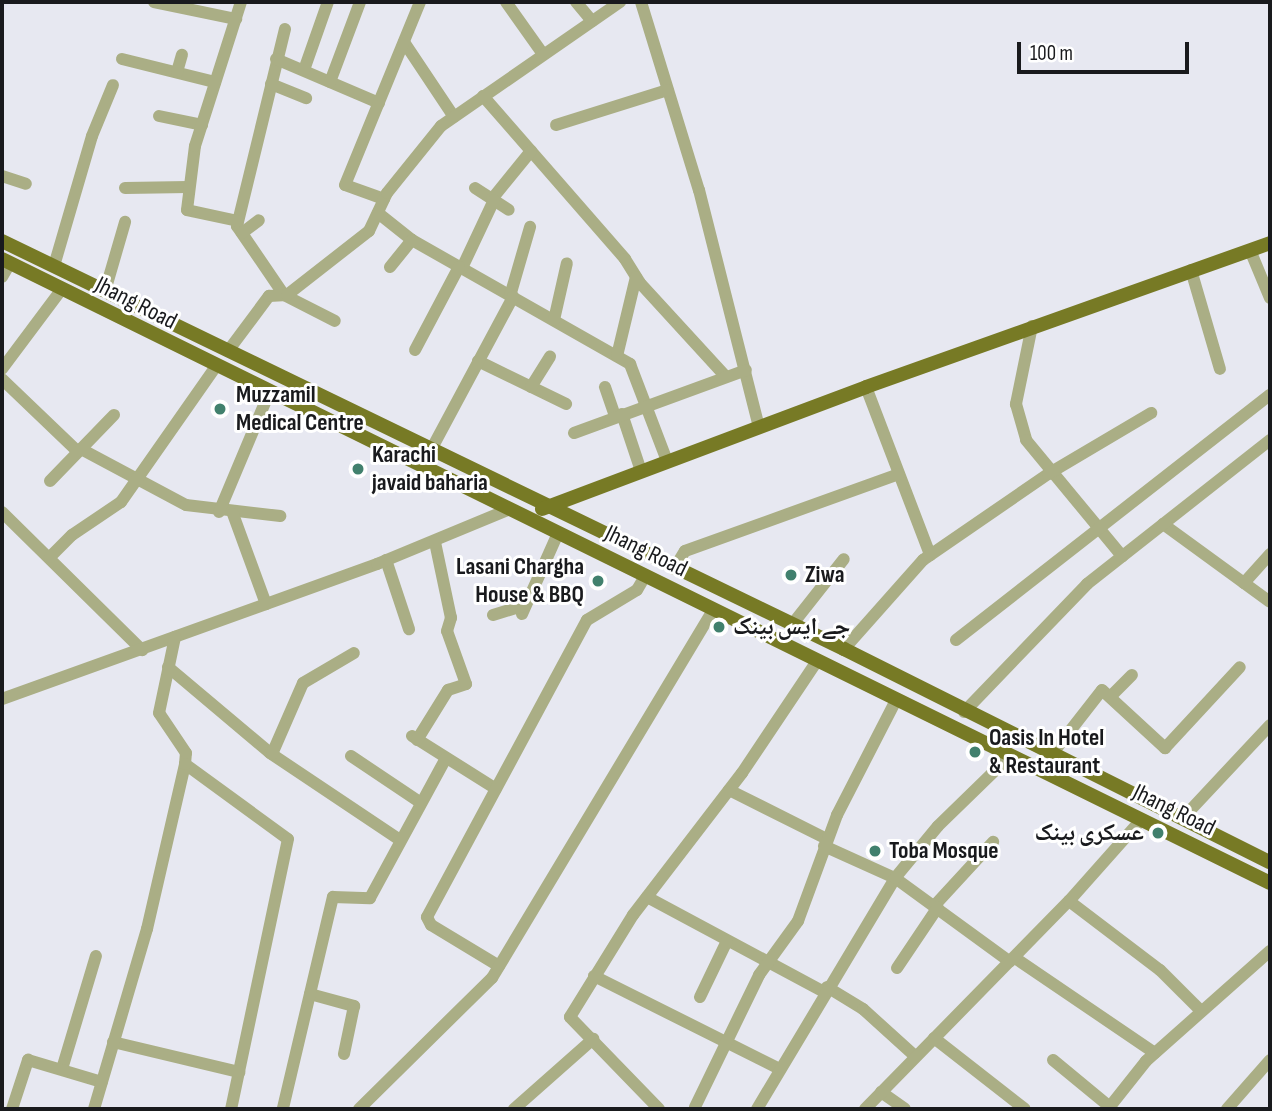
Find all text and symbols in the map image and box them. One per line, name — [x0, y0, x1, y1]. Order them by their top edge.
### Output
scale bar — [1020, 28, 1192, 72]
text: 100 m — [1030, 41, 1073, 66]
street label: Jhang Road — [90, 270, 182, 336]
place label: Muzzamil Medical Centre — [236, 381, 364, 437]
marker: Muzzamil Medical Centre — [210, 399, 230, 419]
place label: Karachi javaid baharia — [372, 441, 488, 497]
marker: Karachi javaid baharia — [350, 461, 366, 477]
street label: Jhang Road — [600, 519, 692, 583]
place label: Lasani Chargha House & BBQ — [456, 553, 584, 609]
place label: Ziwa — [805, 561, 844, 589]
marker: Ziwa — [783, 567, 799, 583]
marker: Lasani Chargha House & BBQ — [590, 573, 606, 589]
place label: جے ایس بینک — [733, 613, 850, 641]
marker: جے ایس بینک — [711, 619, 727, 635]
place label: Oasis In Hotel & Restaurant — [989, 724, 1104, 780]
marker: Oasis In Hotel & Restaurant — [967, 744, 983, 760]
street label: Jhang Road — [1128, 778, 1220, 842]
place label: عسکری بینک — [1034, 819, 1144, 847]
marker: عسکری بینک — [1150, 825, 1166, 841]
place label: Toba Mosque — [889, 837, 998, 865]
marker: Toba Mosque — [867, 843, 883, 859]

